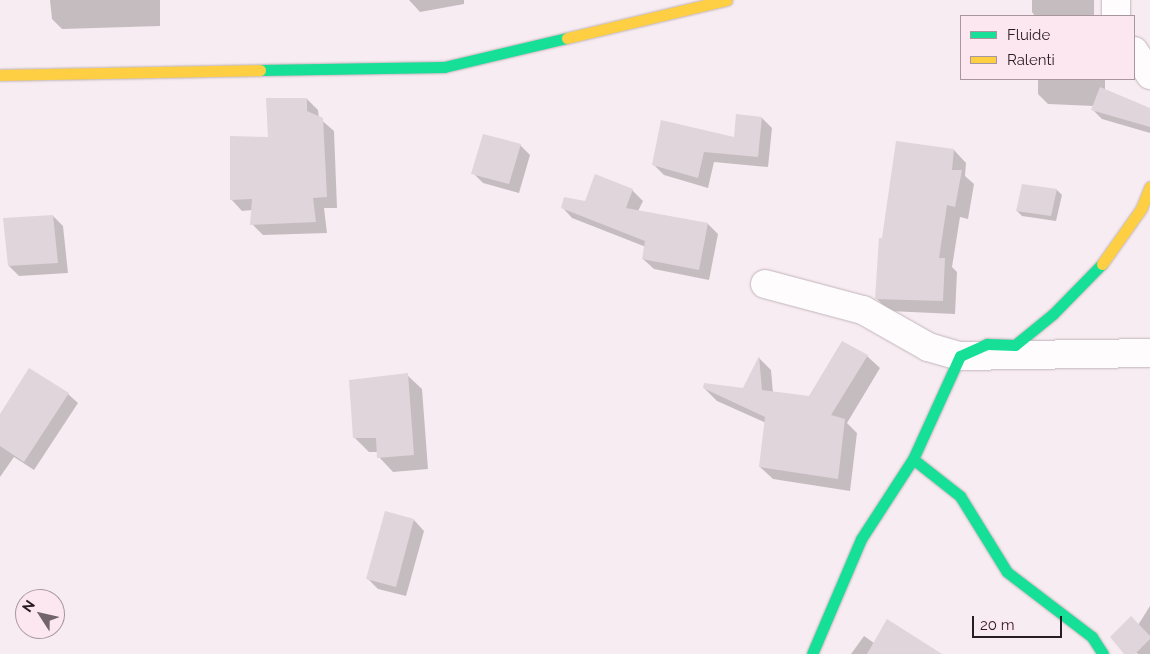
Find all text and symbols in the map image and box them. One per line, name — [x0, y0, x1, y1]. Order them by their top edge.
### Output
legend — [960, 15, 1135, 80]
text: Fluide — [1007, 26, 1050, 44]
text: Ralenti — [1007, 51, 1055, 69]
north arrow — [15, 589, 65, 639]
text: N — [19, 597, 38, 615]
scale bar — [975, 606, 1065, 638]
text: 20 m — [980, 616, 1015, 634]

